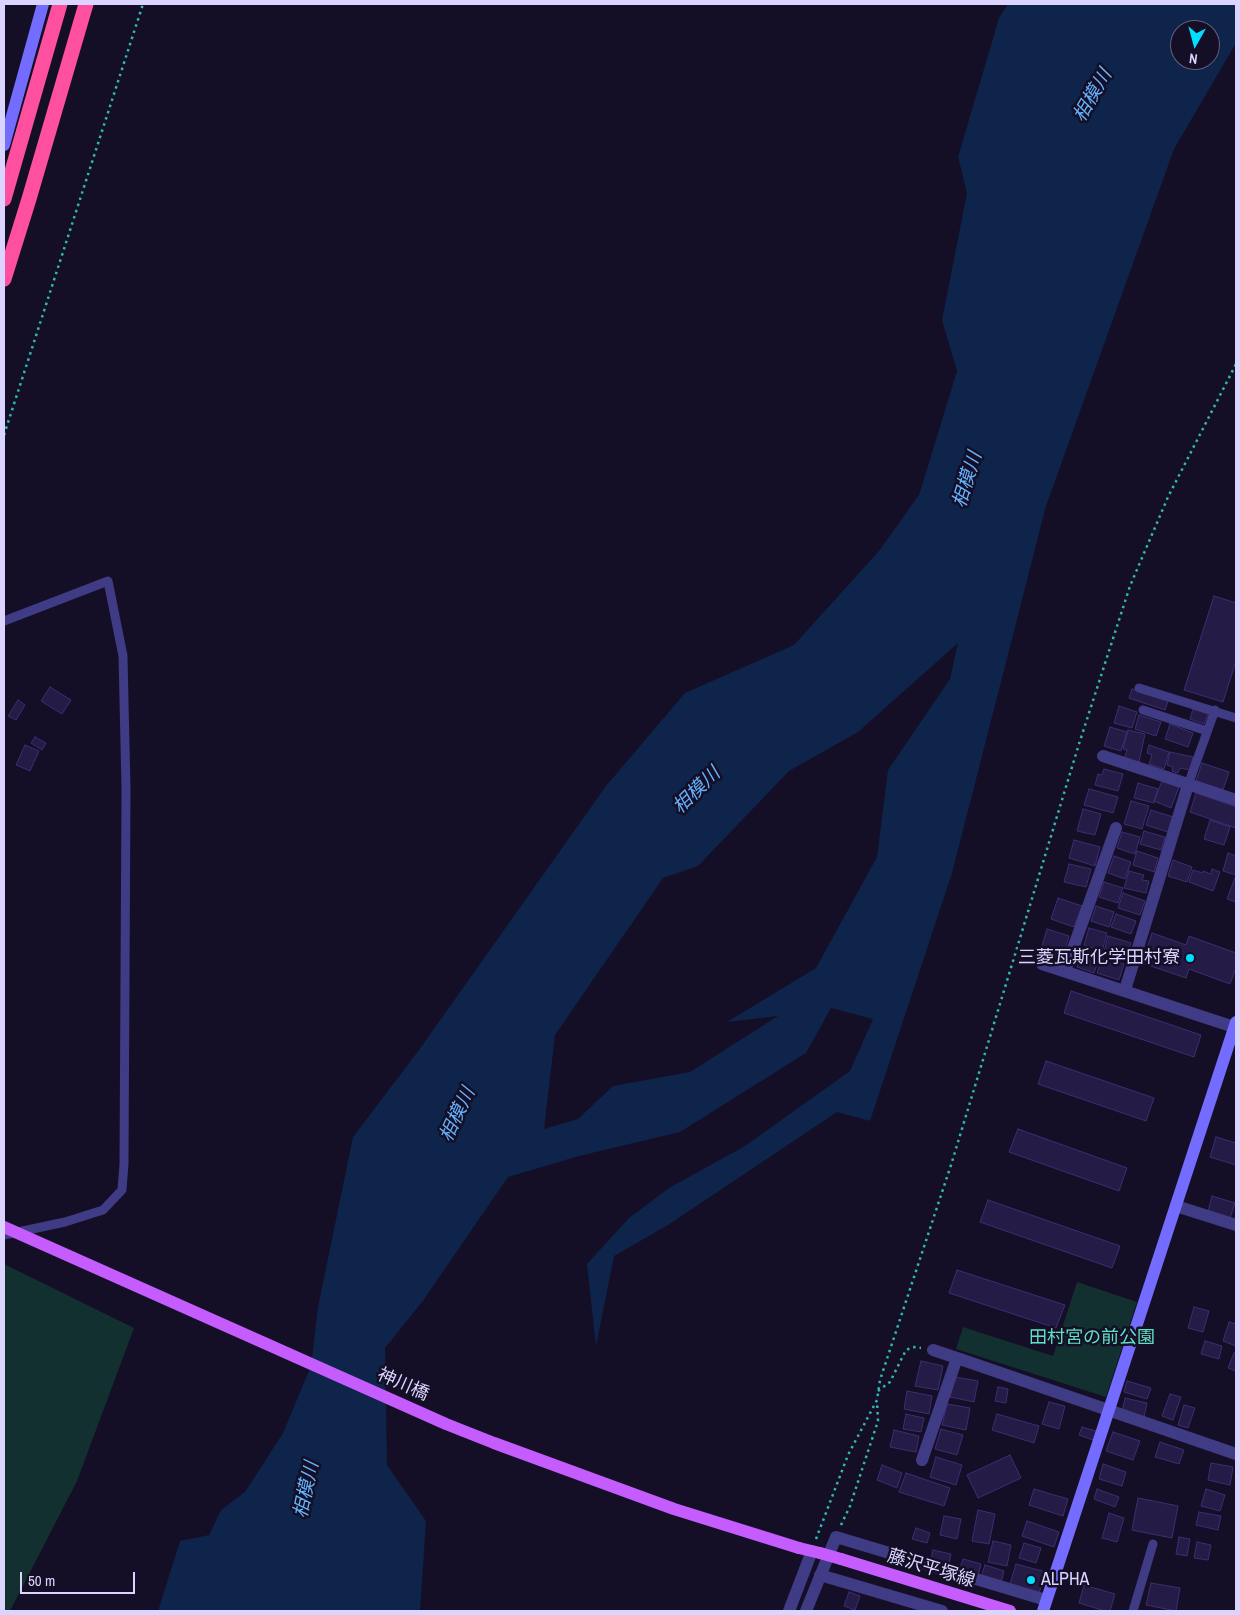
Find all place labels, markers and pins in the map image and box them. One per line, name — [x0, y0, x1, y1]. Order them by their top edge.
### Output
place label: 三菱瓦斯化学田村寮 — [1018, 947, 1180, 969]
marker: 三菱瓦斯化学田村寮 — [1184, 952, 1196, 964]
place label: ALPHA — [1041, 1569, 1089, 1591]
marker: ALPHA — [1025, 1574, 1037, 1586]

